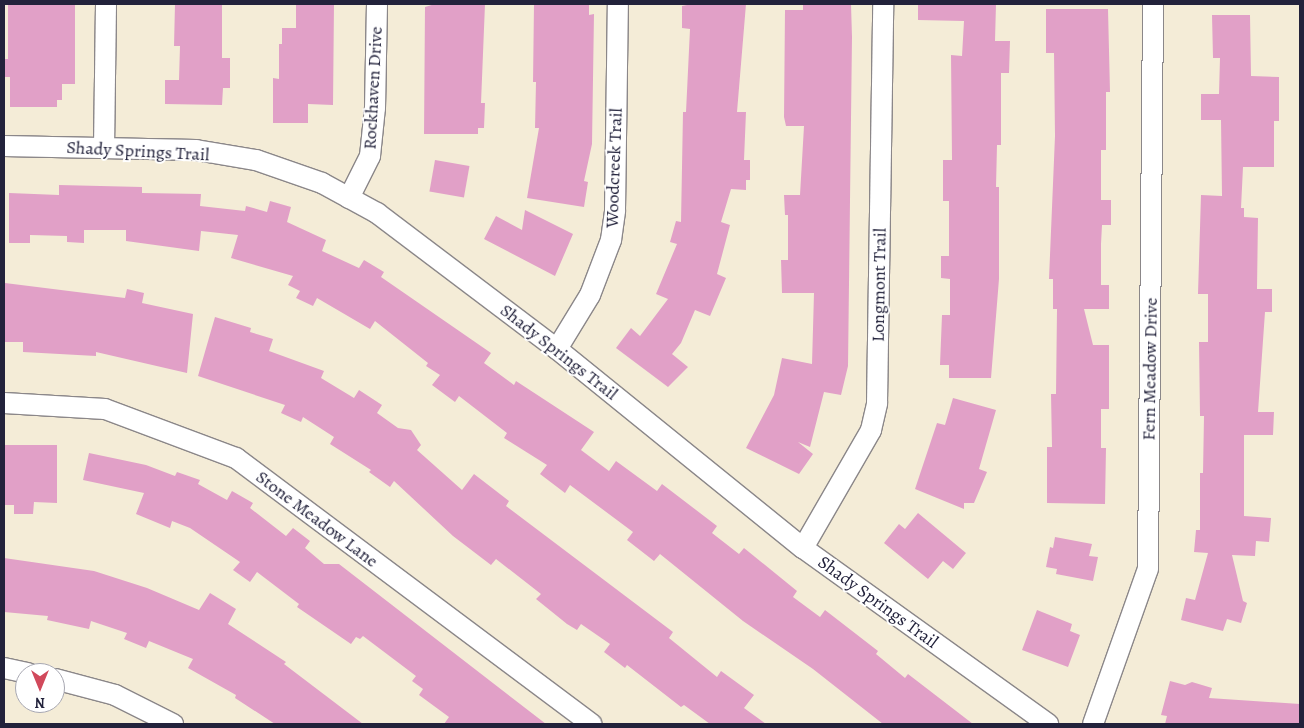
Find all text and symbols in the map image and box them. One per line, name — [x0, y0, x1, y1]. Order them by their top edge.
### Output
street label: Rockhaven Drive — [359, 26, 387, 150]
street label: Woodcreek Trail — [601, 108, 627, 228]
street label: Shady Springs Trail — [66, 136, 210, 166]
street label: Longmont Trail — [867, 228, 891, 342]
street label: Fern Meadow Drive — [1138, 297, 1162, 441]
street label: Shady Springs Trail — [496, 299, 622, 405]
street label: Stone Meadow Lane — [252, 466, 382, 572]
street label: Shady Springs Trail — [814, 551, 942, 653]
north arrow — [15, 663, 65, 713]
text: N — [35, 693, 45, 712]

